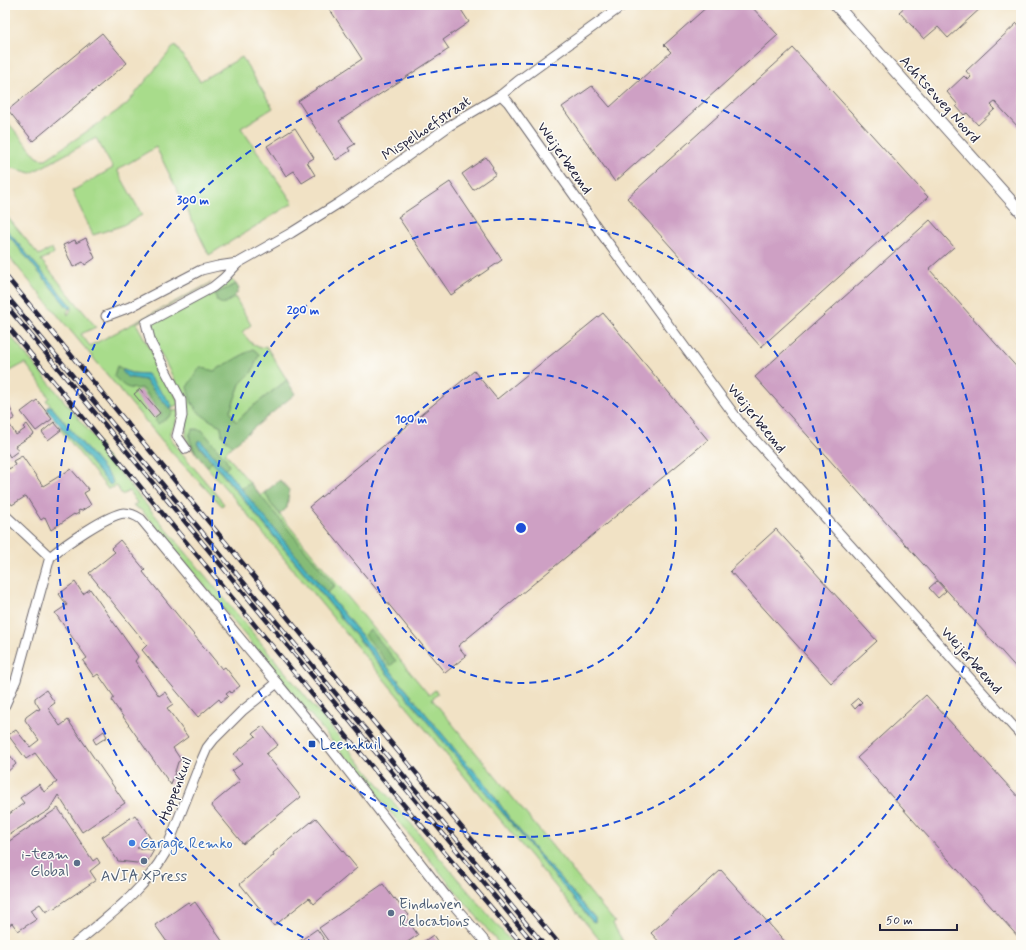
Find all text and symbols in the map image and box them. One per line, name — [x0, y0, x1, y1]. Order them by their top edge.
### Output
street label: Achtseweg Noord — [895, 52, 984, 148]
street label: Mispelhoefstraat — [378, 91, 475, 166]
street label: Weijerbeemd — [532, 118, 596, 199]
text: 300 m — [177, 193, 210, 209]
text: 200 m — [287, 303, 320, 319]
street label: Weijerbeemd — [722, 380, 790, 458]
text: 100 m — [395, 412, 428, 428]
centre of rings — [514, 521, 528, 535]
street label: Weijerbeemd — [936, 623, 1007, 699]
place label: Leemkuil — [320, 735, 381, 755]
marker: Leemkuil — [307, 739, 317, 749]
street label: Hoppenkuil — [155, 755, 197, 824]
place label: Garage Remko — [140, 834, 233, 855]
marker: Garage Remko — [127, 838, 137, 848]
place label: i-team Global — [21, 845, 69, 882]
marker: AVIA XPress — [139, 856, 149, 866]
marker: i-team Global — [72, 858, 82, 868]
place label: AVIA XPress — [101, 867, 188, 887]
place label: Eindhoven Relocations — [399, 895, 470, 932]
scale bar — [880, 906, 957, 932]
marker: Eindhoven Relocations — [386, 908, 396, 918]
text: 50 m — [886, 913, 913, 929]

